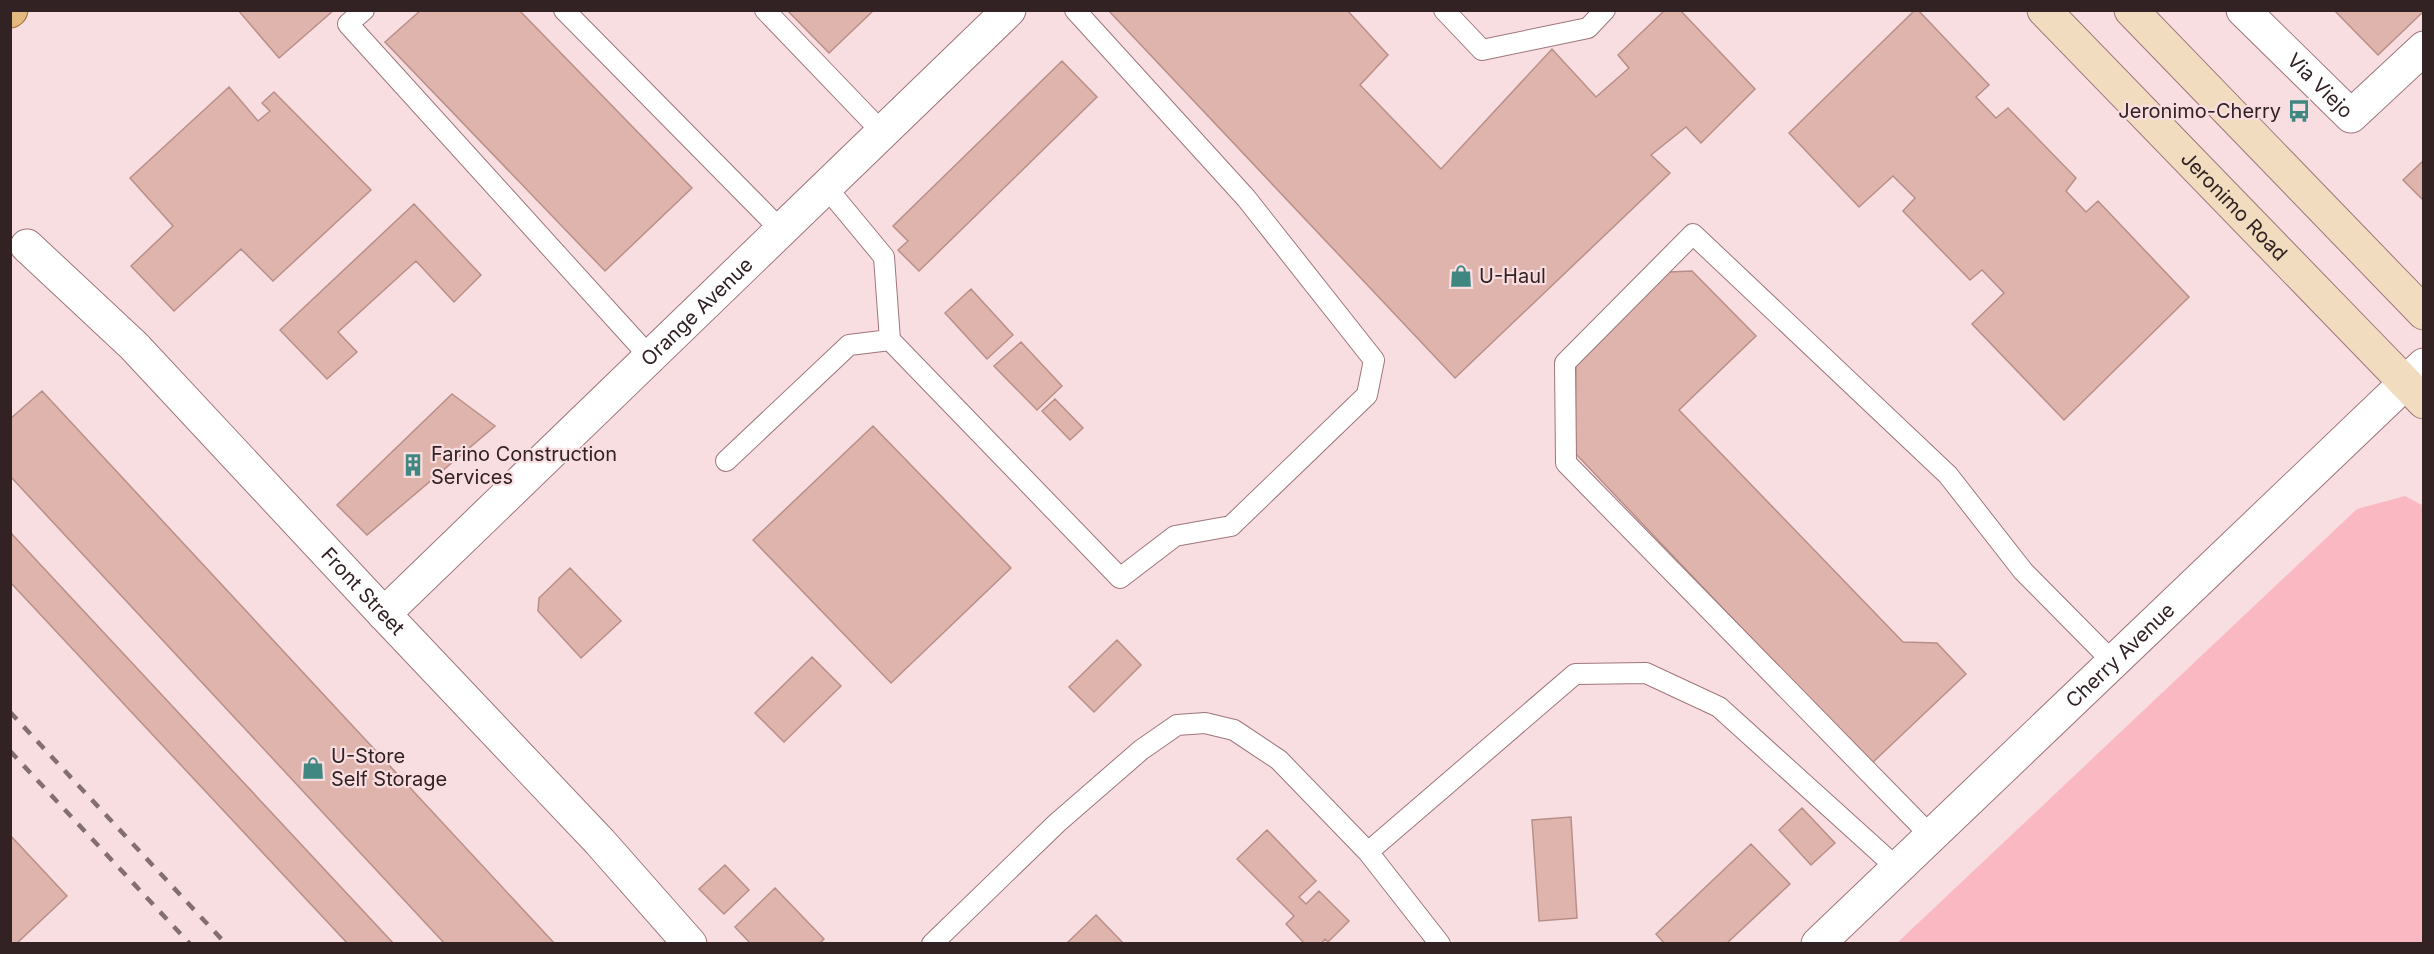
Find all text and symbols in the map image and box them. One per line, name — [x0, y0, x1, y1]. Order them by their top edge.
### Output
street label: Via Viejo — [2282, 48, 2358, 123]
bus stop icon: Jeronimo-Cherry — [2286, 98, 2312, 124]
place label: Jeronimo-Cherry — [2118, 99, 2281, 123]
street label: Jeronimo Road — [2176, 147, 2292, 265]
street label: Orange Avenue — [636, 252, 758, 371]
shop icon: U-Haul — [1448, 263, 1474, 289]
place label: U-Haul — [1479, 264, 1546, 288]
place label: Farino Construction Services — [431, 442, 617, 489]
building icon: Farino Construction Services — [400, 452, 426, 478]
street label: Front Street — [316, 543, 410, 640]
street label: Cherry Avenue — [2061, 598, 2179, 713]
place label: U-Store Self Storage — [331, 744, 447, 791]
shop icon: U-Store Self Storage — [300, 755, 326, 781]

